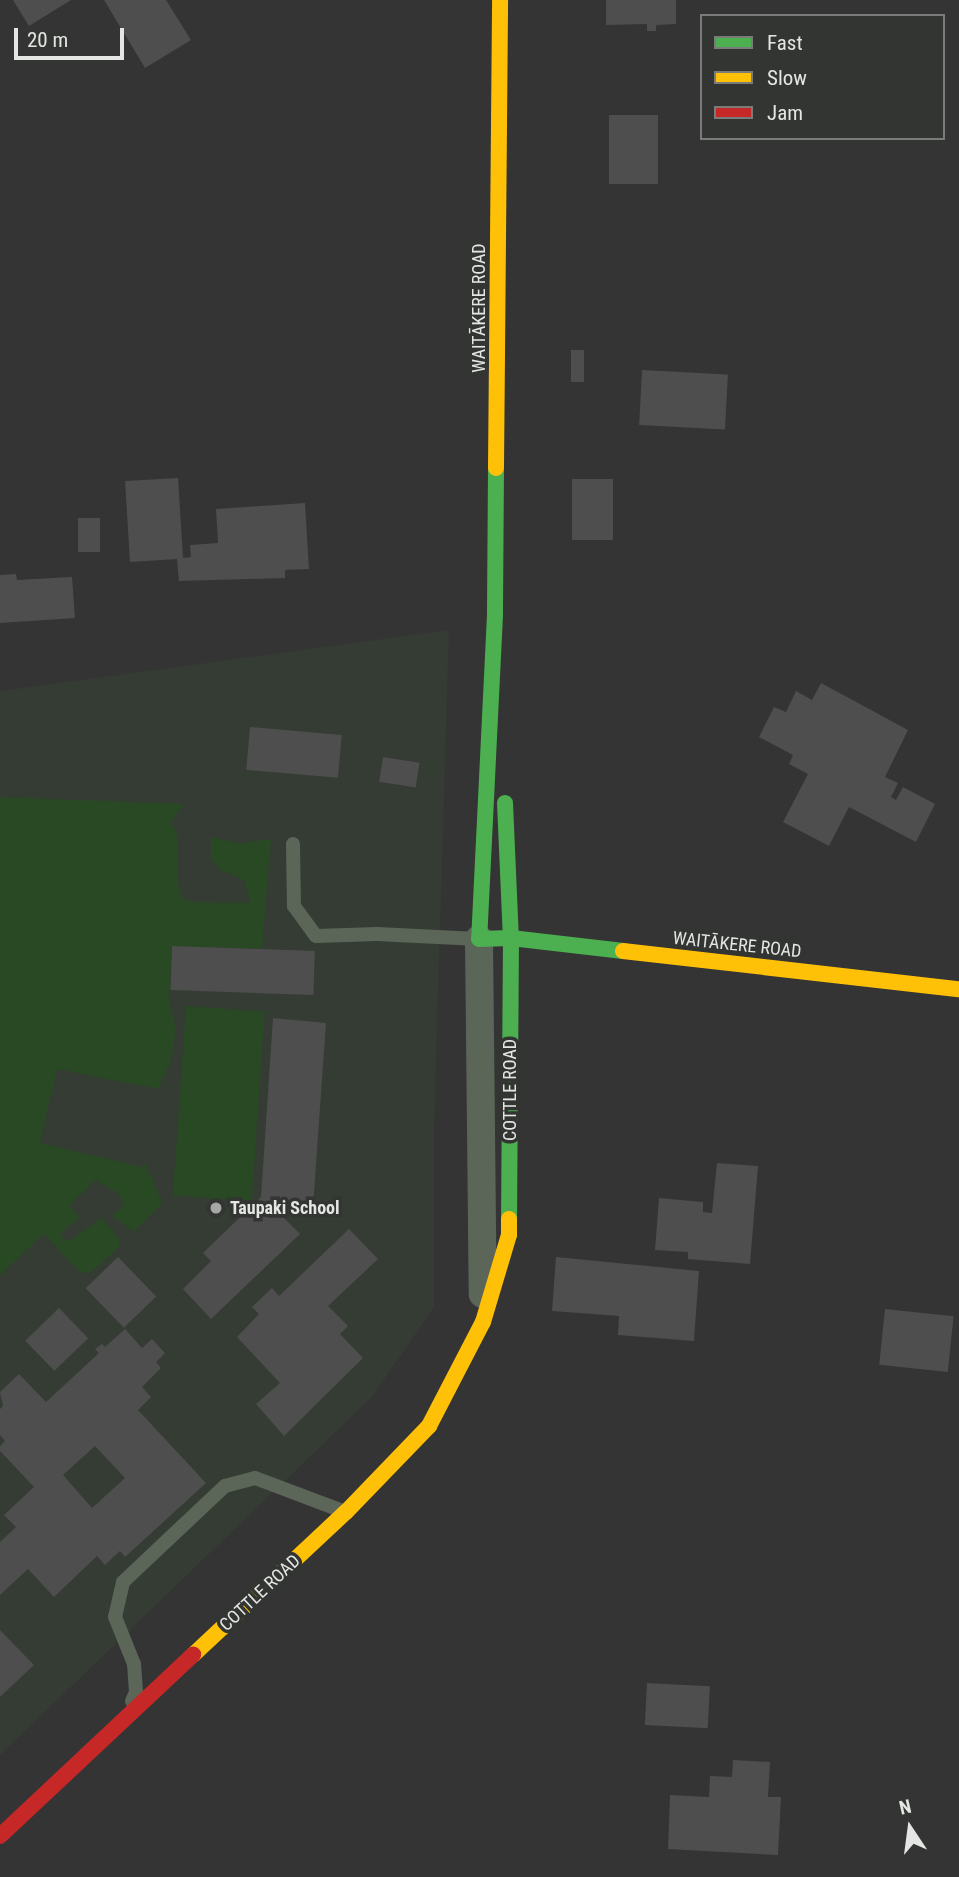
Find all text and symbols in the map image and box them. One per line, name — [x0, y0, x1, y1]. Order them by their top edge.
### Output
scale bar — [18, 14, 128, 58]
legend — [700, 14, 945, 140]
text: 20 m — [27, 28, 68, 52]
text: Fast — [767, 31, 803, 55]
text: Slow — [767, 66, 807, 90]
text: Jam — [767, 101, 803, 125]
street label: WAITĀKERE ROAD — [468, 243, 490, 373]
street label: WAITĀKERE ROAD — [672, 928, 802, 962]
street label: COTTLE ROAD — [499, 1039, 521, 1141]
place label: Taupaki School — [230, 1197, 340, 1219]
marker: Taupaki School — [208, 1200, 224, 1216]
street label: COTTLE ROAD — [215, 1550, 305, 1636]
north arrow — [875, 1793, 945, 1863]
text: N — [897, 1795, 913, 1820]

